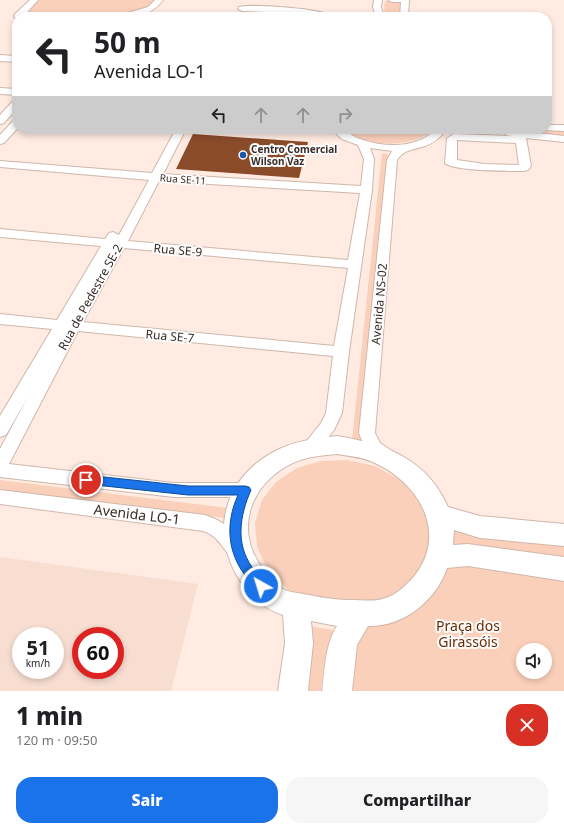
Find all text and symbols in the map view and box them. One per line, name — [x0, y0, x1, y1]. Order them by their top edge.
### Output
text: 50 m — [94, 23, 161, 61]
icon: left — [28, 28, 80, 80]
text: Avenida LO-1 — [94, 59, 206, 83]
icon: left — [208, 104, 230, 126]
icon: ahead — [250, 104, 272, 126]
icon: ahead — [292, 104, 314, 126]
icon: right — [334, 104, 356, 126]
place label: Centro Comercial Wilson Vaz — [251, 142, 337, 168]
marker: Centro Comercial Wilson Vaz — [238, 150, 248, 160]
street label: Rua SE-11 — [159, 170, 207, 188]
street label: Rua SE-9 — [153, 239, 203, 261]
street label: Rua de Pedestre SE-2 — [54, 241, 126, 353]
street label: Avenida NS-02 — [367, 262, 391, 345]
street label: Rua SE-7 — [145, 325, 195, 347]
pin — [69, 463, 103, 497]
icon: arrive — [75, 469, 97, 491]
street label: Avenida LO-1 — [93, 499, 181, 529]
position arrow — [240, 565, 282, 607]
park label: Praça dos Girassóis — [436, 616, 500, 651]
speed limit sign: 60 — [72, 627, 124, 679]
text: 51 — [27, 634, 49, 661]
map controls — [516, 643, 552, 679]
button: sound — [516, 643, 552, 679]
text: km/h — [26, 656, 50, 670]
text: 1 min — [16, 699, 83, 732]
button: close — [506, 704, 548, 746]
text: 120 m · 09:50 — [16, 731, 97, 749]
button: Sair — [16, 777, 278, 823]
button: Compartilhar — [286, 777, 548, 823]

